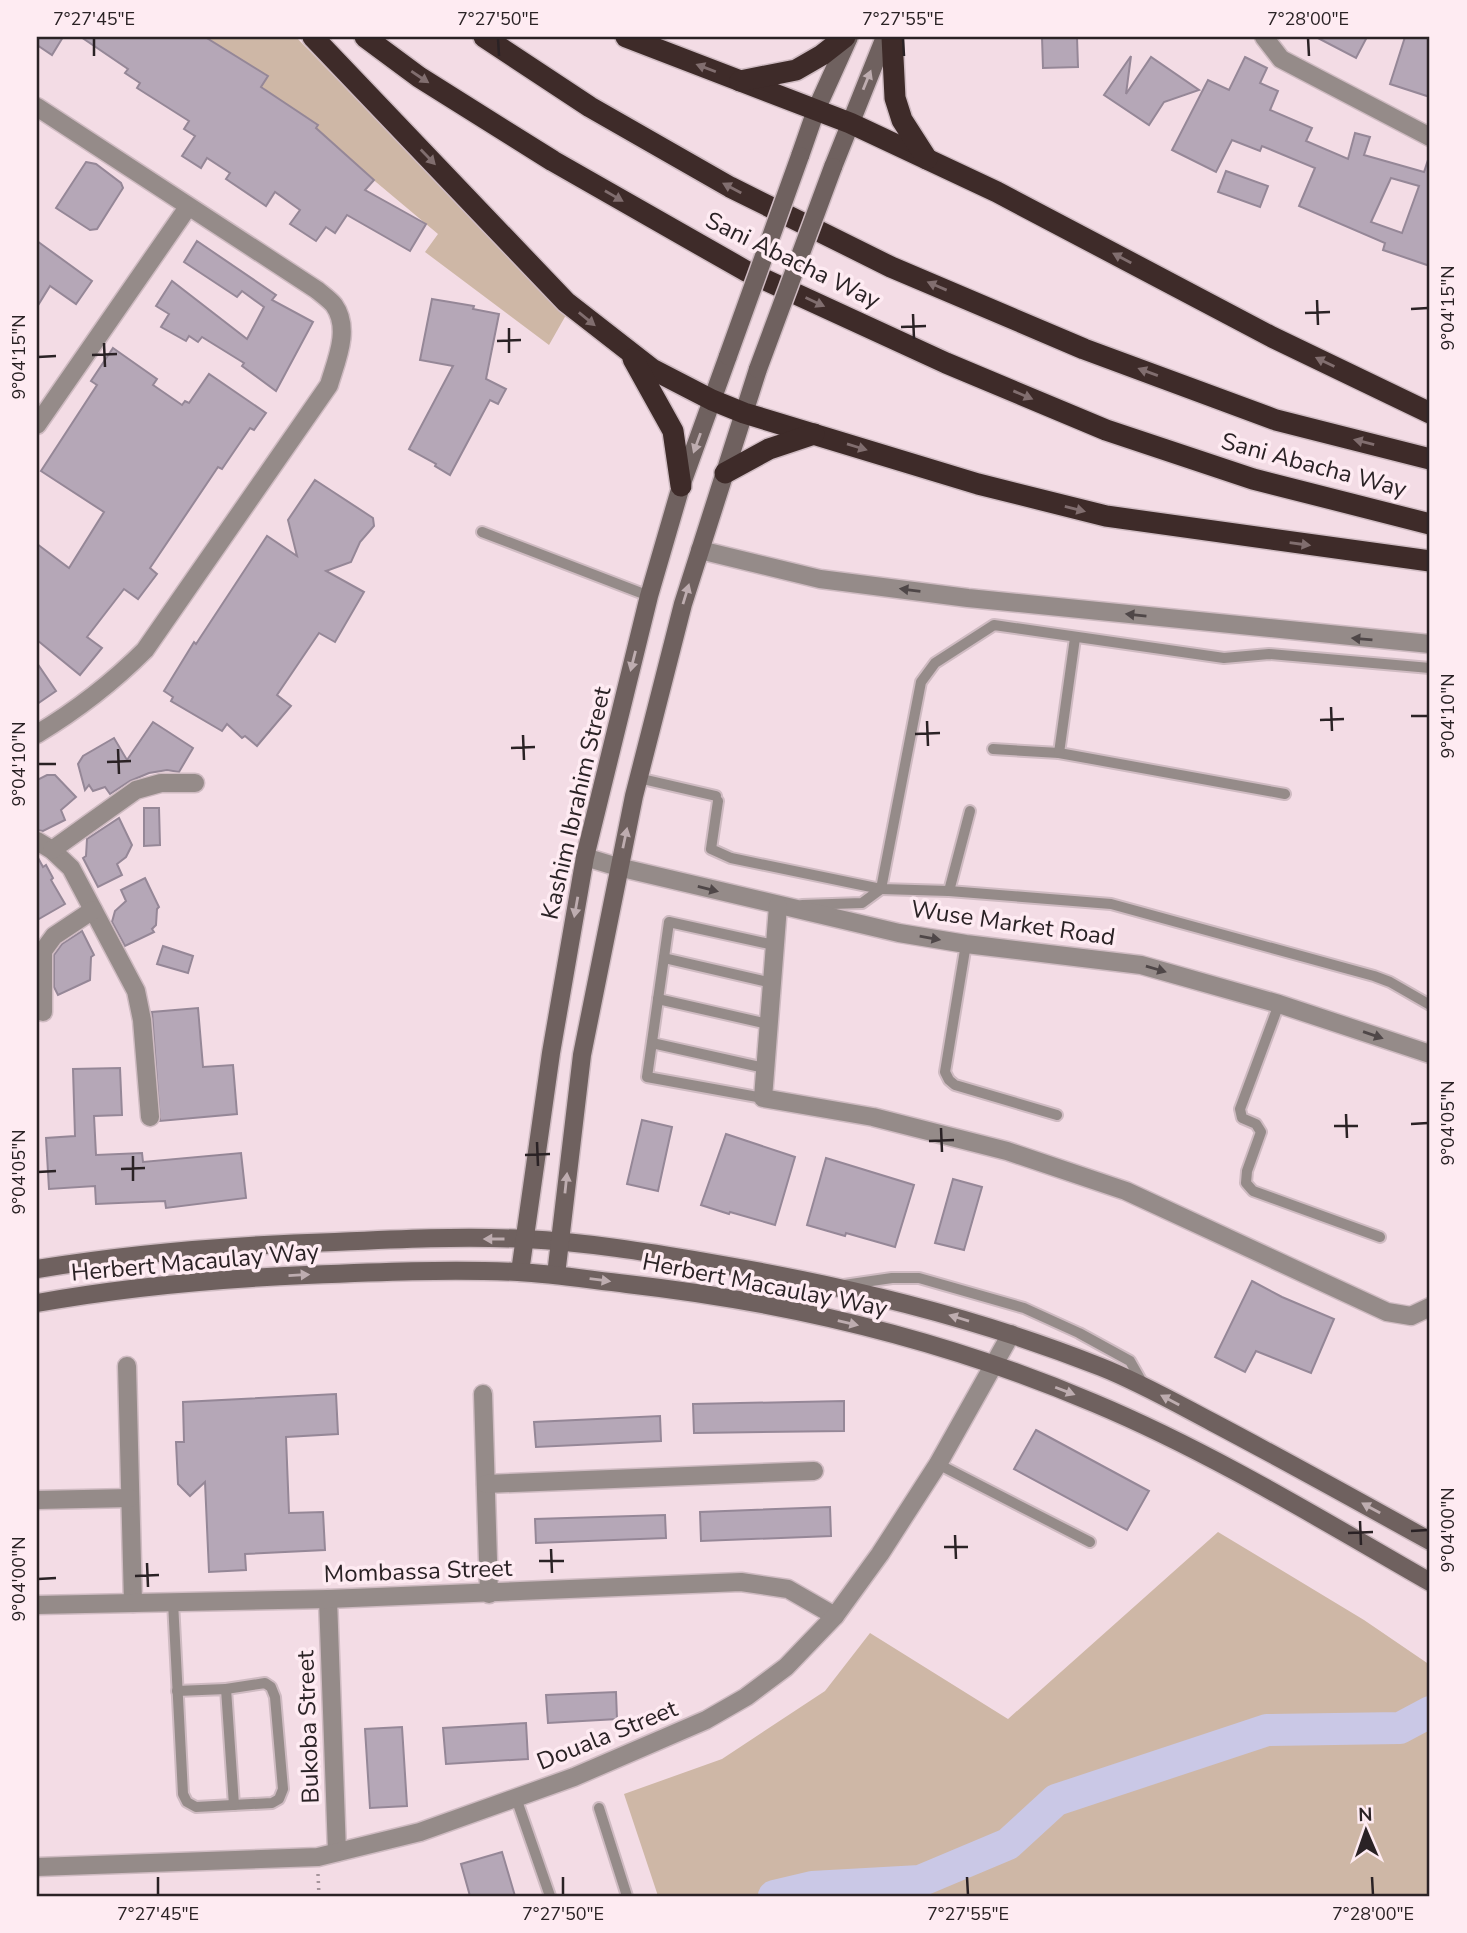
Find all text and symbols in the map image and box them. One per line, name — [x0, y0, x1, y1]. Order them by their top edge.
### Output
text: 7°27'45"E — [53, 7, 135, 31]
text: 7°27'50"E — [457, 7, 539, 31]
text: 7°27'55"E — [862, 7, 944, 31]
text: 7°28'00"E — [1267, 7, 1349, 31]
one-way arrow — [696, 63, 717, 74]
one-way arrow — [411, 70, 429, 84]
one-way arrow — [861, 70, 872, 91]
one-way arrow — [419, 148, 435, 165]
one-way arrow — [722, 182, 742, 194]
one-way arrow — [605, 190, 624, 202]
street label: Sani Abacha Way — [700, 204, 886, 316]
one-way arrow — [1113, 252, 1132, 264]
text: 9°04'15"N — [1436, 265, 1460, 351]
one-way arrow — [927, 280, 948, 291]
one-way arrow — [805, 297, 825, 308]
one-way arrow — [578, 312, 596, 327]
text: 9°04'15"N — [7, 314, 31, 400]
one-way arrow — [1315, 357, 1335, 368]
one-way arrow — [1137, 367, 1158, 378]
one-way arrow — [1013, 389, 1033, 401]
street label: Sani Abacha Way — [1218, 425, 1411, 505]
one-way arrow — [691, 433, 702, 454]
one-way arrow — [1353, 436, 1375, 447]
one-way arrow — [846, 442, 867, 453]
one-way arrow — [1065, 504, 1087, 515]
one-way arrow — [1289, 539, 1311, 550]
one-way arrow — [681, 583, 692, 604]
one-way arrow — [899, 585, 921, 596]
one-way arrow — [1125, 610, 1147, 621]
one-way arrow — [1351, 633, 1373, 644]
one-way arrow — [627, 651, 638, 673]
text: 9°04'10"N — [1436, 673, 1460, 759]
street label: Kashim Ibrahim Street — [534, 683, 618, 923]
text: 9°04'10"N — [7, 721, 31, 807]
one-way arrow — [619, 827, 630, 849]
one-way arrow — [698, 884, 720, 895]
street label: Wuse Market Road — [909, 893, 1117, 953]
one-way arrow — [570, 896, 581, 918]
one-way arrow — [920, 933, 942, 944]
one-way arrow — [1145, 964, 1167, 975]
one-way arrow — [1363, 1030, 1384, 1041]
text: 9°04'05"N — [1436, 1080, 1460, 1166]
text: 9°04'05"N — [7, 1129, 31, 1215]
one-way arrow — [561, 1172, 572, 1194]
one-way arrow — [483, 1233, 505, 1245]
street label: Herbert Macaulay Way — [70, 1235, 321, 1289]
street label: Herbert Macaulay Way — [640, 1246, 891, 1325]
one-way arrow — [288, 1270, 310, 1281]
one-way arrow — [589, 1275, 611, 1286]
one-way arrow — [948, 1313, 969, 1323]
one-way arrow — [837, 1318, 859, 1329]
one-way arrow — [1054, 1386, 1075, 1397]
one-way arrow — [1160, 1395, 1180, 1406]
text: 9°04'00"N — [1436, 1487, 1460, 1573]
one-way arrow — [1361, 1502, 1380, 1514]
text: 9°04'00"N — [7, 1536, 31, 1622]
street label: Mombassa Street — [323, 1552, 513, 1590]
street label: Bukoba Street — [289, 1649, 327, 1804]
street label: Douala Street — [532, 1692, 683, 1778]
north arrow — [1330, 1797, 1400, 1867]
text: N — [1358, 1802, 1373, 1828]
text: 7°27'45"E — [117, 1902, 199, 1926]
text: 7°27'50"E — [522, 1902, 604, 1926]
text: 7°27'55"E — [927, 1902, 1009, 1926]
text: 7°28'00"E — [1332, 1902, 1414, 1926]

